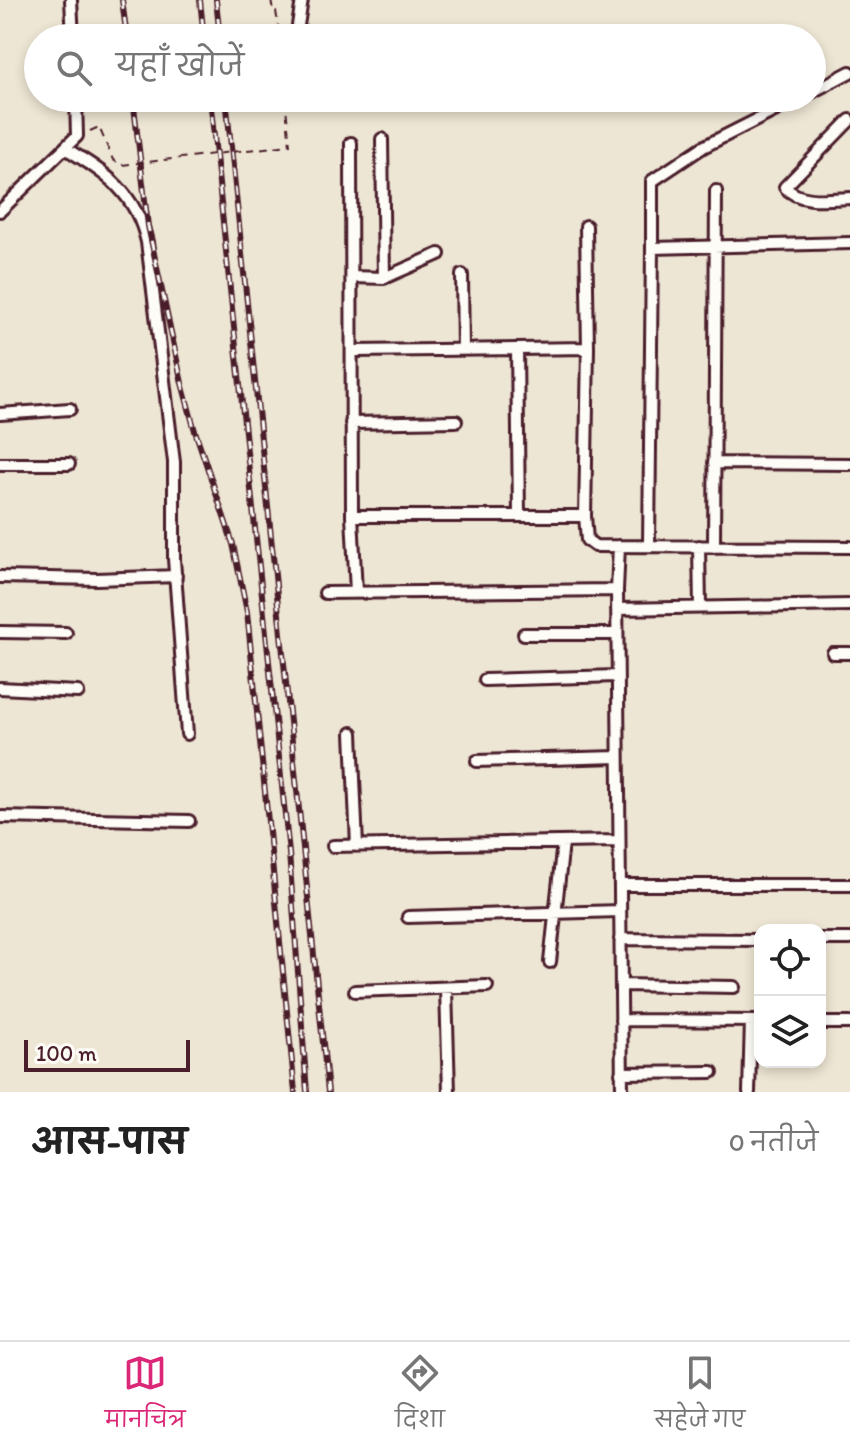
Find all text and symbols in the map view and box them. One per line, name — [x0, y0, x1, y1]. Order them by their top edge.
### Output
search box — [24, 24, 826, 112]
icon: search — [52, 46, 96, 90]
text: यहाँ खोजें — [116, 47, 244, 84]
map controls — [754, 924, 826, 1068]
button: locate — [754, 924, 826, 996]
button: layers — [754, 996, 826, 1068]
scale bar — [24, 1036, 190, 1072]
text: 100 m — [36, 1040, 97, 1067]
text: आस-पास — [32, 1121, 187, 1162]
text: 0 नतीजे — [729, 1126, 818, 1158]
tab: मानचित्र — [105, 1351, 185, 1444]
tab: दिशा — [395, 1351, 445, 1444]
tab: सहेजे गए — [655, 1351, 745, 1444]

